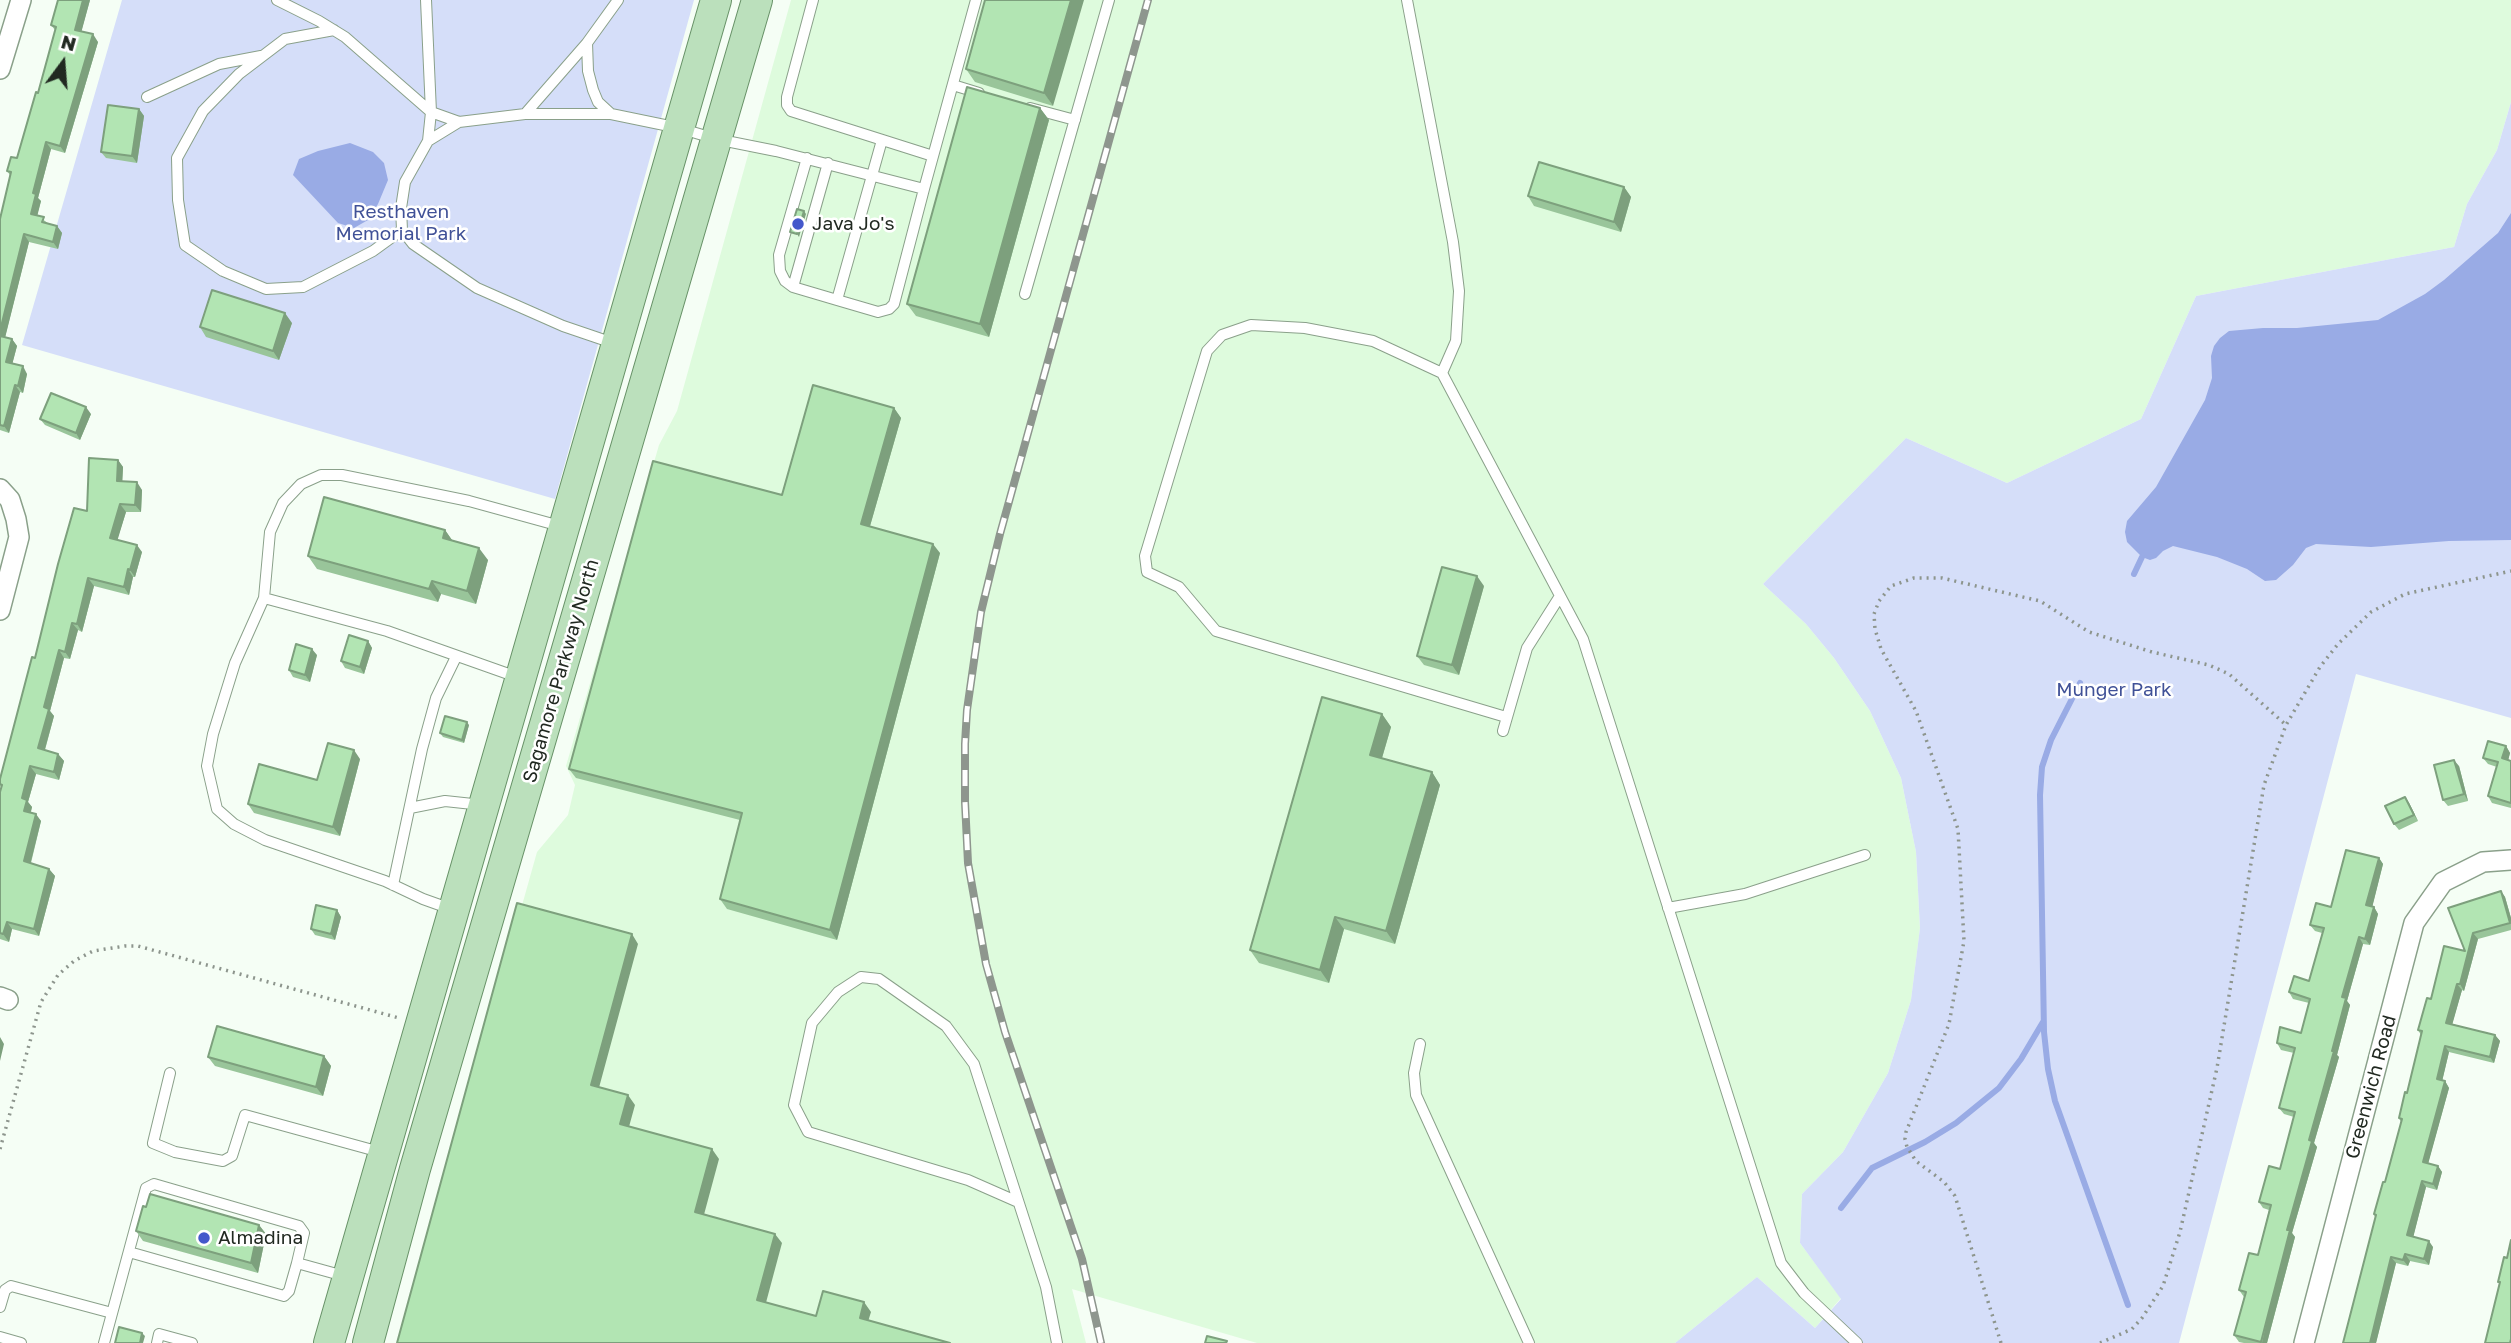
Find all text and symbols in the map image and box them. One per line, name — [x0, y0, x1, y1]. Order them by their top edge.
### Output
north arrow — [28, 28, 98, 98]
text: N — [59, 29, 79, 55]
park label: Resthaven Memorial Park — [336, 201, 466, 245]
place label: Java Jo's — [812, 213, 894, 235]
marker: Java Jo's — [790, 216, 806, 232]
street label: Sagamore Parkway North — [518, 557, 604, 785]
park label: Munger Park — [2056, 679, 2172, 701]
street label: Greenwich Road — [2341, 1013, 2401, 1161]
place label: Almadina — [218, 1227, 303, 1249]
marker: Almadina — [196, 1230, 212, 1246]

